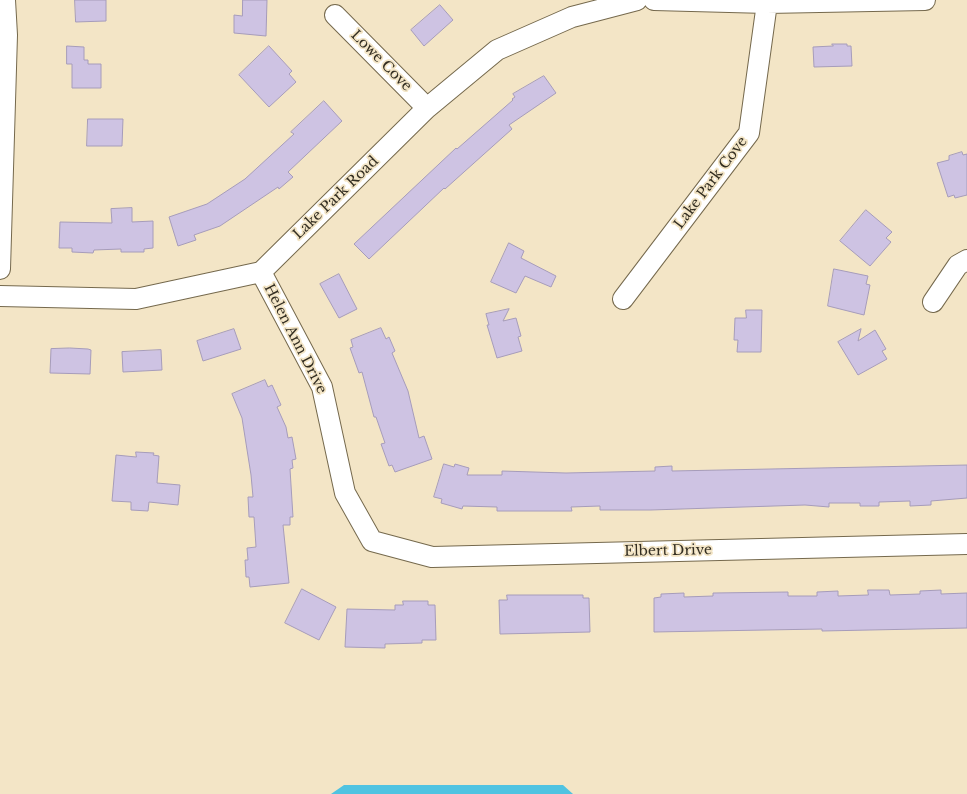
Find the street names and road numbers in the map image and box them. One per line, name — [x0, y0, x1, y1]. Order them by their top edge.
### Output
street label: Lowe Cove — [347, 27, 415, 95]
street label: Lake Park Cove — [671, 134, 751, 232]
street label: Lake Park Road — [290, 153, 382, 243]
street label: Helen Ann Drive — [260, 281, 330, 397]
street label: Elbert Drive — [624, 542, 712, 560]

